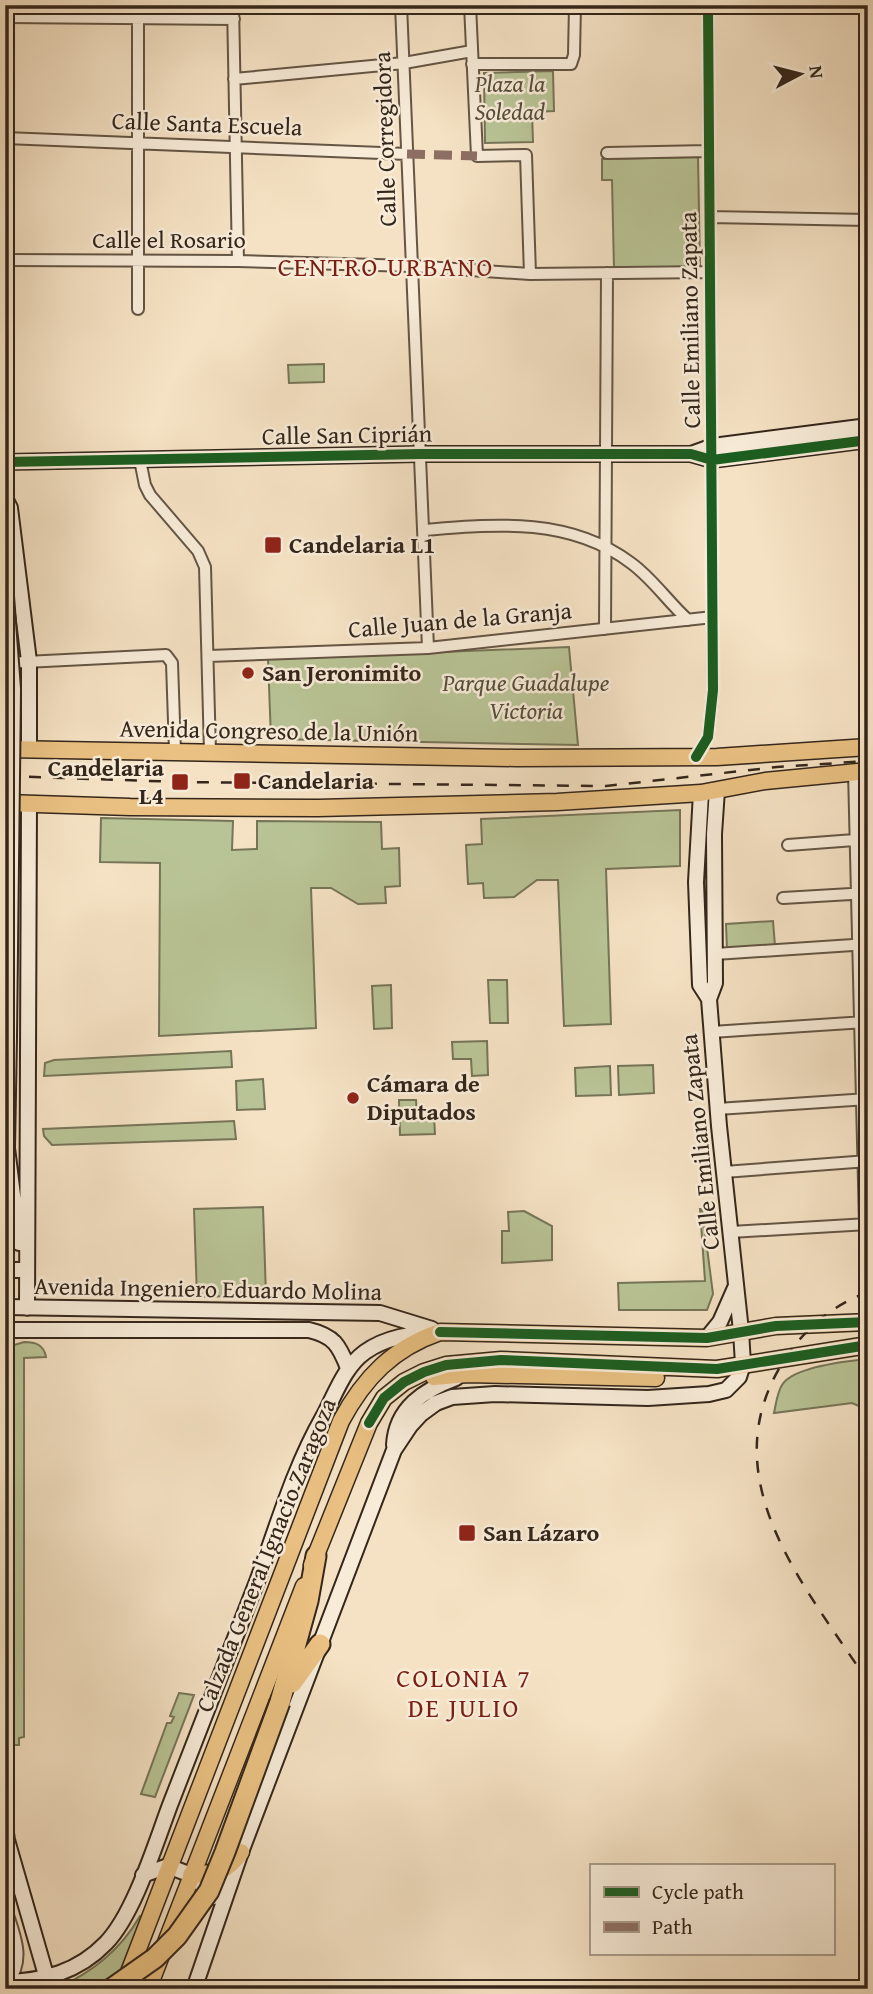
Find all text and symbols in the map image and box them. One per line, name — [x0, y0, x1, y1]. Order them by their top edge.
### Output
north arrow — [764, 38, 834, 108]
street label: Calle Corregidora — [364, 50, 405, 227]
text: N — [802, 64, 832, 80]
park label: Plaza la Soledad — [474, 66, 546, 129]
street label: Calle Santa Escuela — [111, 103, 304, 144]
street label: Calle Emiliano Zapata — [670, 211, 709, 429]
street label: Calle el Rosario — [92, 222, 246, 257]
district label: CENTRO URBANO — [278, 247, 494, 286]
street label: Calle San Ciprián — [261, 416, 433, 453]
place label: Candelaria L1 — [289, 527, 435, 562]
marker: Candelaria L1 — [263, 535, 283, 555]
street label: Calle Juan de la Granja — [347, 592, 574, 647]
place label: San Jeronimito — [262, 655, 422, 690]
marker: San Jeronimito — [240, 665, 256, 681]
park label: Parque Guadalupe Victoria — [442, 665, 610, 728]
street label: Avenida Congreso de la Unión — [119, 710, 419, 751]
place label: Candelaria L4 — [48, 750, 165, 813]
place label: Candelaria — [258, 763, 375, 798]
marker: Candelaria — [232, 771, 252, 791]
marker: Candelaria L4 — [170, 772, 190, 792]
street label: Calle Emiliano Zapata — [671, 1032, 728, 1252]
place label: Cámara de Diputados — [367, 1066, 480, 1129]
marker: Cámara de Diputados — [345, 1090, 361, 1106]
street label: Avenida Ingeniero Eduardo Molina — [34, 1268, 383, 1309]
street label: Calzada General Ignacio Zaragoza — [186, 1392, 345, 1717]
place label: San Lázaro — [483, 1515, 600, 1550]
marker: San Lázaro — [457, 1523, 477, 1543]
district label: COLONIA 7 DE JULIO — [396, 1658, 532, 1727]
legend — [590, 1864, 834, 1955]
text: Cycle path — [652, 1876, 744, 1907]
text: Path — [652, 1911, 693, 1942]

